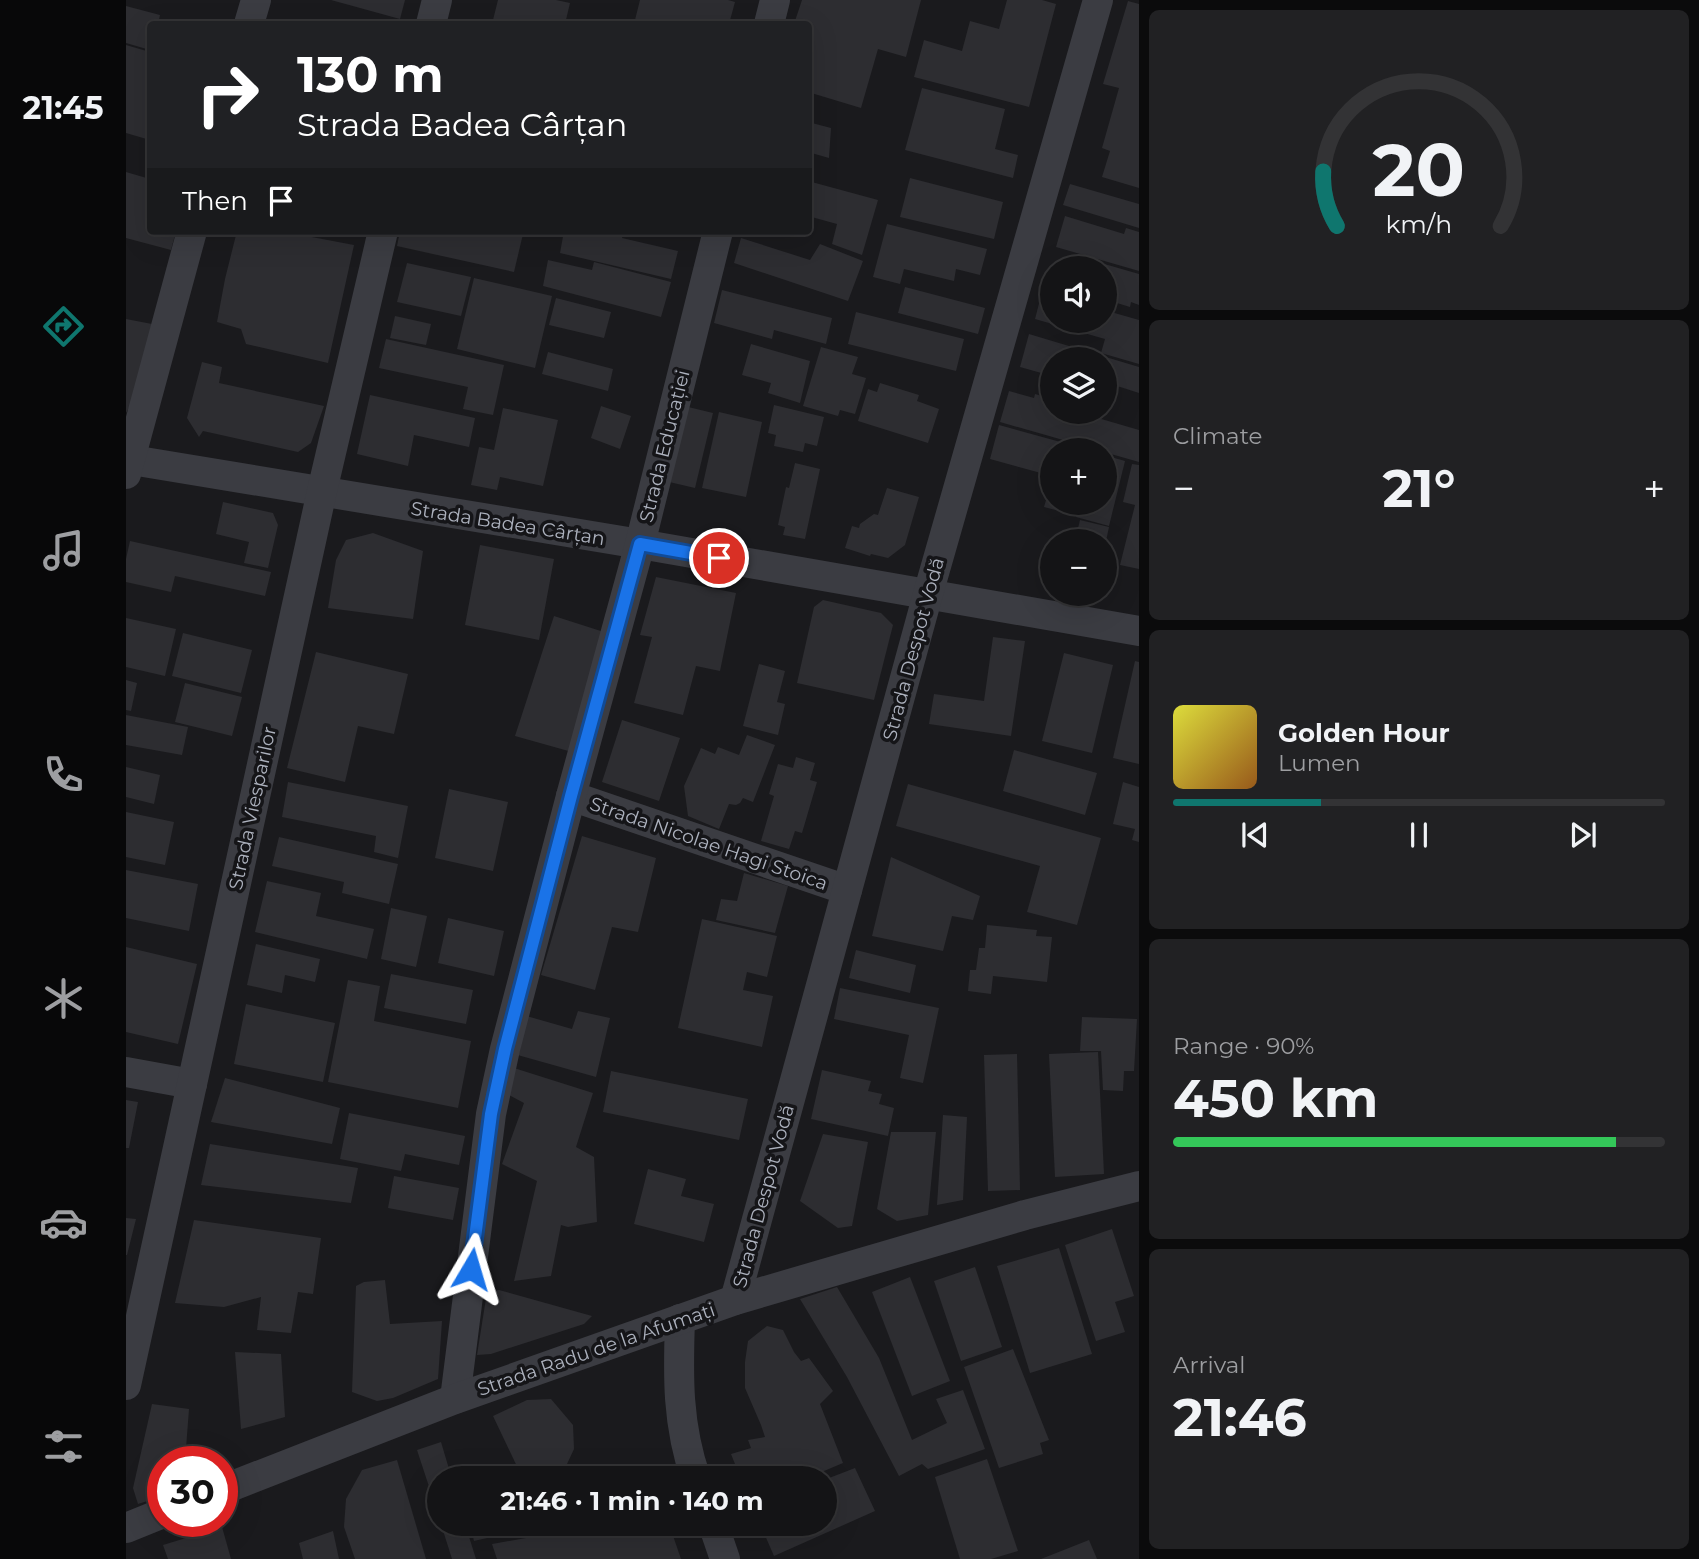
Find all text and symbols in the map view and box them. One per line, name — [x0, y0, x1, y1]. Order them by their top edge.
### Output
text: 130 m — [297, 45, 444, 104]
icon: right — [182, 49, 273, 140]
text: 21:45 — [23, 88, 103, 127]
text: Strada Badea Cârțan — [297, 105, 627, 144]
text: 20 — [1373, 126, 1465, 214]
icon: arrive — [262, 182, 300, 220]
text: Then — [182, 185, 248, 217]
text: km/h — [1386, 209, 1452, 239]
map controls — [1040, 256, 1117, 606]
button: sound — [1040, 256, 1117, 333]
icon: directions — [39, 302, 88, 351]
button: layers — [1040, 347, 1117, 424]
street label: Strada Educației — [634, 368, 695, 525]
text: Climate — [1173, 422, 1262, 450]
button: + — [1040, 438, 1117, 515]
text: 21° — [1383, 457, 1455, 520]
text: − — [1173, 465, 1195, 512]
text: + — [1643, 465, 1665, 512]
street label: Strada Badea Cârțan — [409, 497, 607, 551]
icon: music — [39, 526, 88, 575]
pin — [689, 528, 749, 588]
button: − — [1040, 529, 1117, 606]
icon: arrive — [700, 539, 738, 577]
street label: Strada Despot Vodă — [878, 555, 949, 743]
text: Golden Hour — [1278, 717, 1450, 749]
street label: Strada Viesparilor — [224, 724, 281, 892]
text: Lumen — [1278, 749, 1361, 777]
icon: phone — [39, 750, 88, 799]
street label: Strada Nicolae Hagi Stoica — [587, 792, 831, 895]
icon: previous — [1236, 816, 1274, 854]
icon: pause — [1400, 816, 1438, 854]
icon: next — [1564, 816, 1602, 854]
icon: climate — [39, 974, 88, 1023]
text: Range · 90% — [1173, 1032, 1314, 1060]
text: 450 km — [1173, 1067, 1378, 1130]
street label: Strada Despot Vodă — [728, 1102, 799, 1290]
icon: car — [39, 1198, 88, 1247]
position arrow — [434, 1232, 508, 1306]
street label: Strada Radu de la Afumați — [474, 1298, 718, 1402]
text: Arrival — [1173, 1351, 1246, 1379]
text: 21:46 — [1173, 1386, 1307, 1449]
icon: filters — [39, 1422, 88, 1471]
speed limit sign: 30 — [147, 1446, 238, 1537]
text: 21:46 · 1 min · 140 m — [501, 1485, 763, 1517]

